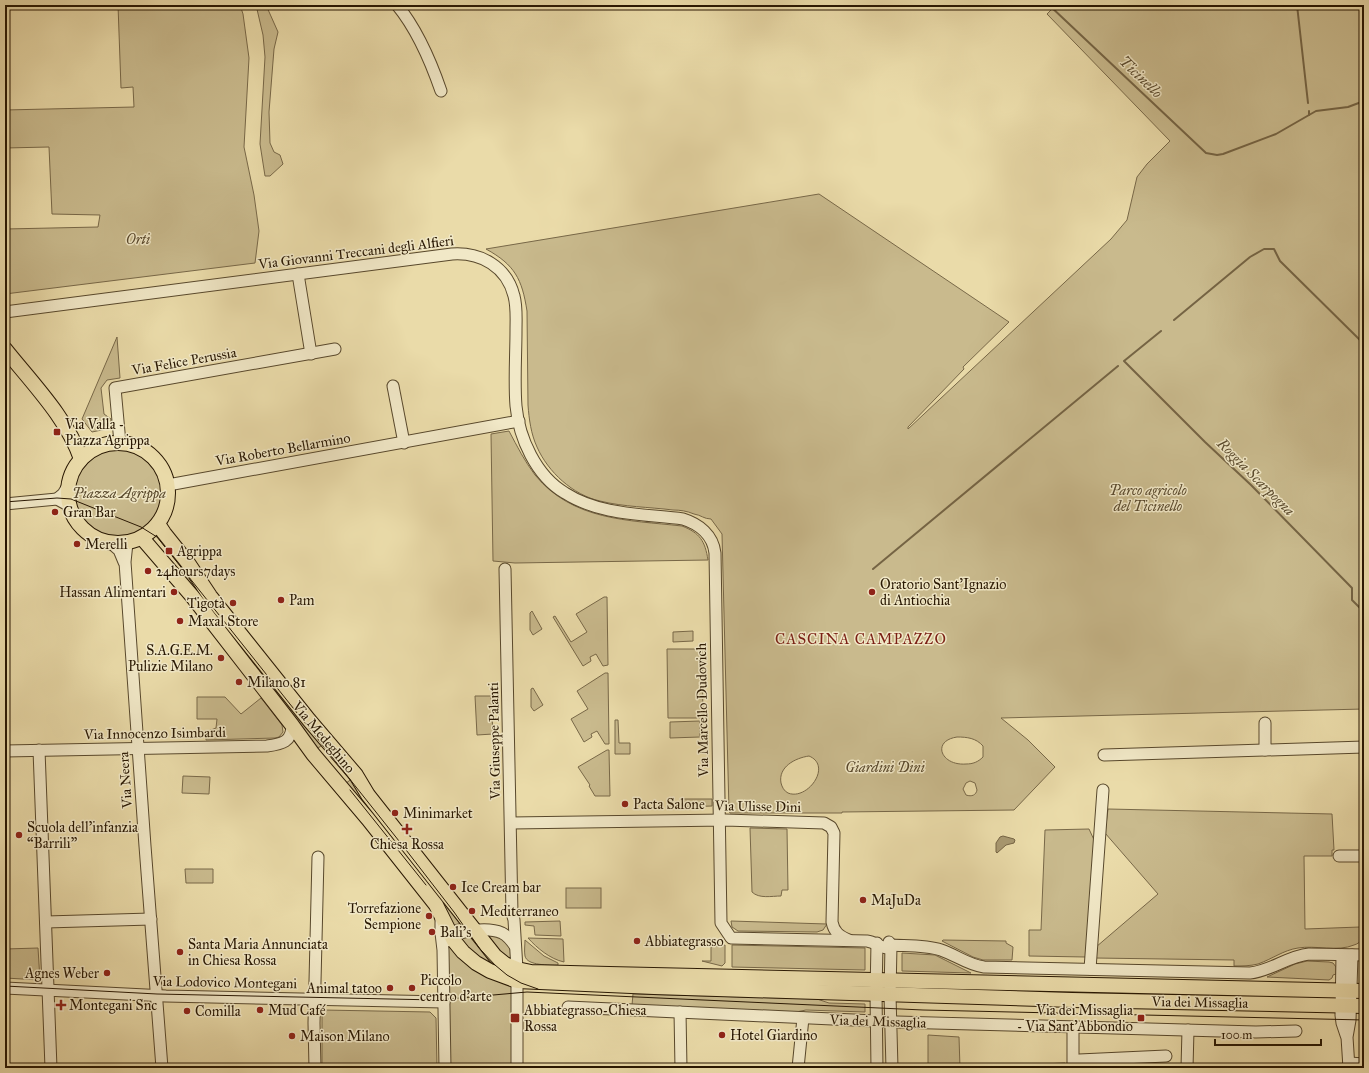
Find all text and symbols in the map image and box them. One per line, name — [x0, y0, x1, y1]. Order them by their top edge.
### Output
water label: Ticinello — [1116, 52, 1166, 102]
park label: Orti — [126, 231, 150, 248]
street label: Via Giovanni Treccani degli Alfieri — [256, 232, 455, 273]
street label: Via Felice Perussia — [130, 344, 238, 379]
place label: Via Valla - Piazza Agrippa — [64, 416, 150, 449]
marker: Via Valla - Piazza Agrippa — [52, 427, 62, 437]
street label: Via Roberto Bellarmino — [213, 429, 352, 470]
water label: Roggia Scarpogna — [1212, 434, 1299, 520]
park label: Parco agricolo del Ticinello — [1109, 482, 1187, 515]
park label: Piazza Agrippa — [72, 485, 166, 503]
place label: Gran Bar — [63, 504, 116, 521]
marker: Gran Bar — [50, 507, 60, 517]
place label: Merelli — [85, 536, 128, 553]
marker: Merelli — [72, 539, 82, 549]
place label: Agrippa — [176, 543, 222, 560]
marker: Agrippa — [164, 546, 174, 556]
place label: 24hours7days — [156, 563, 235, 580]
marker: 24hours7days — [143, 566, 153, 576]
place label: Oratorio Sant'Ignazio di Antiochia — [880, 576, 1006, 609]
place label: Hassan Alimentari — [59, 584, 166, 601]
marker: Hassan Alimentari — [169, 587, 179, 597]
marker: Oratorio Sant'Ignazio di Antiochia — [867, 587, 877, 597]
place label: Pam — [289, 592, 315, 609]
place label: Tigotà — [187, 595, 225, 612]
marker: Pam — [276, 595, 286, 605]
marker: Tigotà — [228, 598, 238, 608]
place label: Maxal Store — [188, 613, 259, 630]
marker: Maxal Store — [175, 616, 185, 626]
district label: CASCINA CAMPAZZO — [775, 630, 947, 648]
place label: S.A.G.E.M. Pulizie Milano — [128, 642, 213, 675]
street label: Via Marcello Dudovich — [693, 642, 712, 778]
marker: S.A.G.E.M. Pulizie Milano — [216, 653, 226, 663]
place label: Milano 81 — [247, 674, 306, 691]
marker: Milano 81 — [234, 677, 244, 687]
street label: Via Giuseppe Palanti — [485, 682, 504, 801]
street label: Via Medeghino — [288, 697, 359, 777]
street label: Via Innocenzo Isimbardi — [83, 724, 226, 743]
street label: Via Neera — [115, 751, 136, 810]
park label: Giardini Dini — [845, 759, 925, 776]
place label: Pacta Salone — [633, 796, 705, 813]
street label: Via Ulisse Dini — [714, 797, 802, 816]
marker: Pacta Salone — [620, 799, 630, 809]
place label: Minimarket — [403, 805, 473, 822]
marker: Minimarket — [390, 808, 400, 818]
place label: Scuola dell’infanzia “Barrili” — [27, 819, 138, 852]
marker: Chiesa Rossa — [402, 824, 412, 834]
marker: Scuola dell’infanzia “Barrili” — [14, 830, 24, 840]
place label: Chiesa Rossa — [370, 836, 444, 853]
place label: Ice Cream bar — [461, 879, 541, 896]
marker: Ice Cream bar — [448, 882, 458, 892]
place label: MaJuDa — [871, 892, 921, 910]
marker: MaJuDa — [858, 895, 868, 905]
place label: Torrefazione Sempione — [348, 900, 421, 933]
place label: Mediterraneo — [480, 903, 559, 920]
marker: Mediterraneo — [467, 906, 477, 916]
marker: Torrefazione Sempione — [424, 911, 434, 921]
place label: Bali's — [440, 924, 471, 941]
marker: Bali's — [427, 927, 437, 937]
place label: Abbiategrasso — [644, 933, 724, 950]
place label: Santa Maria Annunciata in Chiesa Rossa — [188, 936, 328, 969]
marker: Abbiategrasso — [632, 936, 642, 946]
marker: Santa Maria Annunciata in Chiesa Rossa — [175, 947, 185, 957]
place label: Agnes Weber — [24, 965, 100, 982]
marker: Agnes Weber — [102, 968, 112, 978]
place label: Piccolo centro d'arte — [420, 972, 492, 1005]
street label: Via Lodovico Montegani — [152, 973, 297, 992]
place label: Animal tatoo — [306, 980, 382, 997]
marker: Animal tatoo — [385, 983, 395, 993]
marker: Piccolo centro d'arte — [407, 983, 417, 993]
street label: Via dei Missaglia — [1150, 993, 1249, 1012]
place label: Montegani Snc — [69, 997, 157, 1014]
marker: Montegani Snc — [56, 1000, 66, 1010]
place label: Mud Café — [268, 1002, 326, 1019]
place label: Abbiategrasso-Chiesa Rossa — [523, 1002, 646, 1035]
place label: Via dei Missaglia - Via Sant'Abbondio — [1017, 1002, 1133, 1035]
place label: Comilla — [195, 1003, 241, 1020]
marker: Mud Café — [255, 1005, 265, 1015]
marker: Comilla — [182, 1006, 192, 1016]
street label: Via dei Missaglia — [828, 1011, 927, 1032]
marker: Abbiategrasso-Chiesa Rossa — [509, 1012, 521, 1024]
marker: Via dei Missaglia - Via Sant'Abbondio — [1136, 1013, 1146, 1023]
scale bar — [1215, 1021, 1321, 1047]
place label: Hotel Giardino — [730, 1027, 818, 1044]
place label: Maison Milano — [300, 1028, 390, 1045]
text: 100 m — [1221, 1028, 1252, 1042]
marker: Hotel Giardino — [717, 1030, 727, 1040]
marker: Maison Milano — [287, 1031, 297, 1041]

